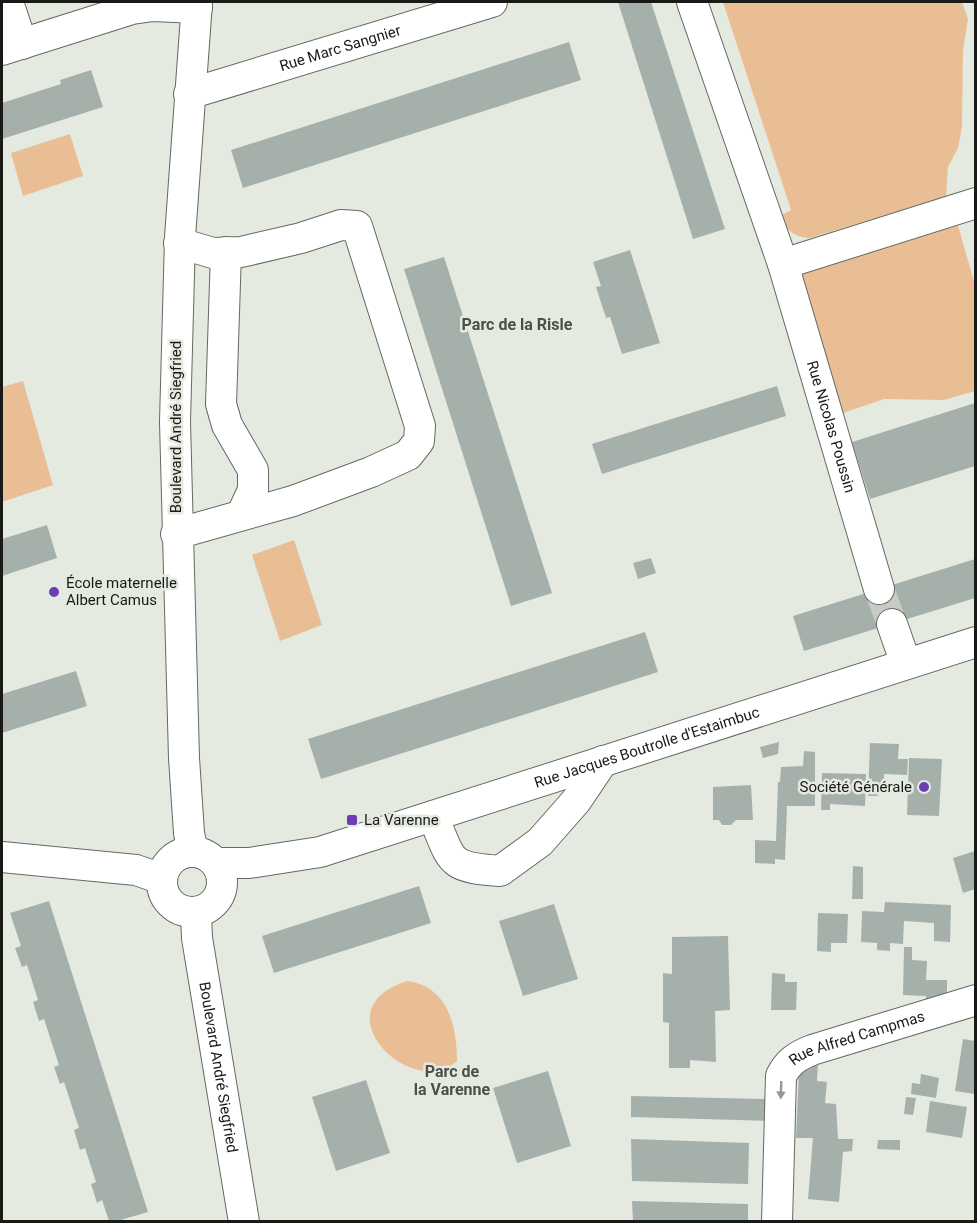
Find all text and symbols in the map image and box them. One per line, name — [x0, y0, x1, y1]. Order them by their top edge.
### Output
street label: Rue Marc Sangnier — [277, 21, 403, 75]
district label: Parc de la Risle — [462, 315, 573, 334]
street label: Boulevard André Siegfried — [167, 341, 185, 513]
street label: Rue Nicolas Poussin — [803, 358, 859, 495]
place label: École maternelle Albert Camus — [66, 574, 177, 609]
marker: École maternelle Albert Camus — [47, 585, 61, 599]
street label: Rue Jacques Boutrolle d'Estaimbuc — [532, 703, 762, 792]
place label: Société Générale — [800, 778, 912, 796]
marker: Société Générale — [917, 780, 931, 794]
place label: La Varenne — [364, 811, 439, 829]
marker: La Varenne — [345, 813, 359, 827]
street label: Boulevard André Siegfried — [195, 981, 241, 1154]
street label: Rue Alfred Campmas — [785, 1007, 927, 1069]
district label: Parc de la Varenne — [414, 1062, 491, 1099]
one-way arrow — [776, 1080, 785, 1099]

